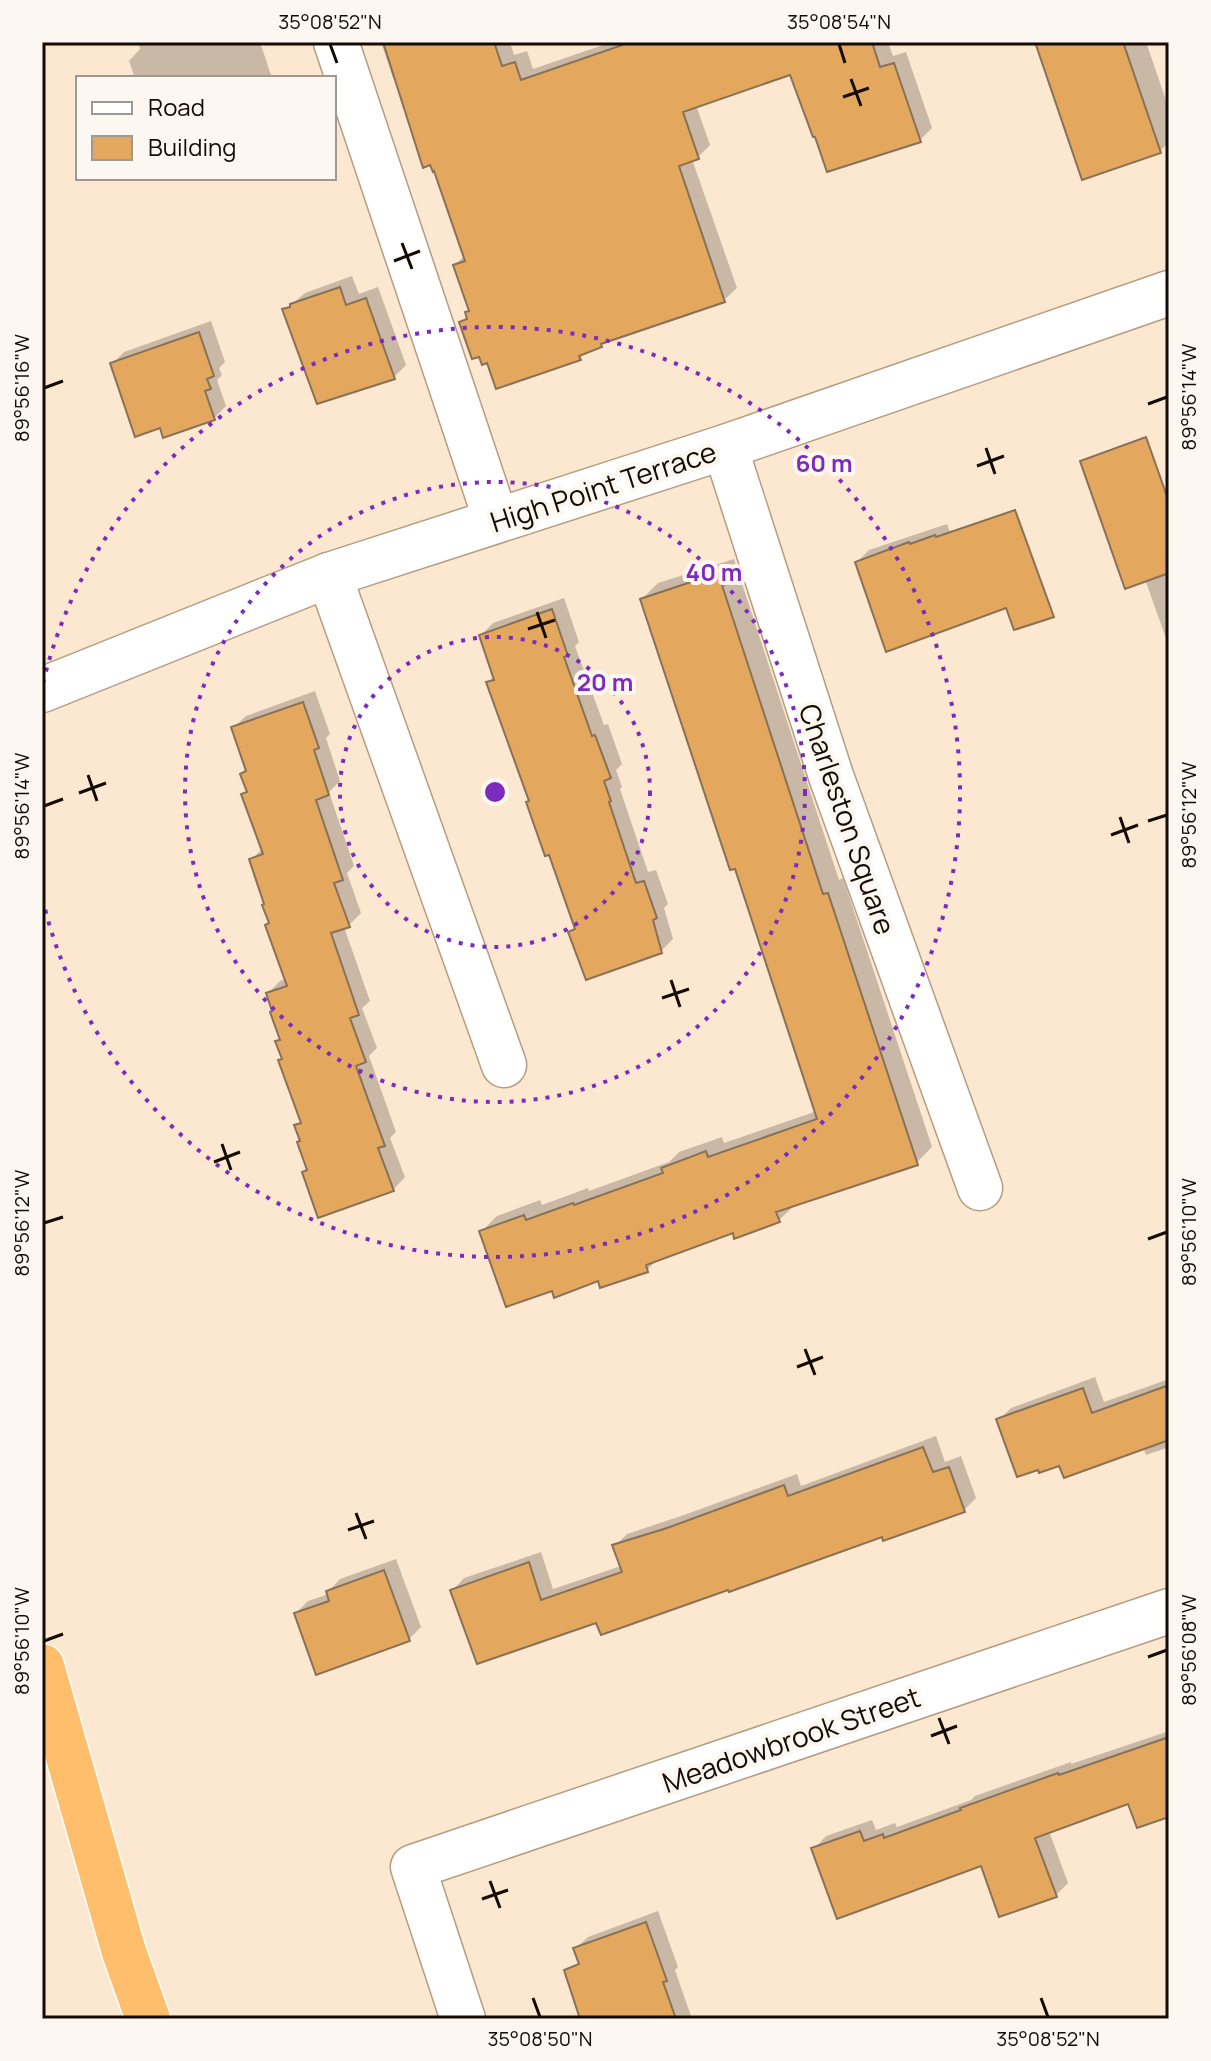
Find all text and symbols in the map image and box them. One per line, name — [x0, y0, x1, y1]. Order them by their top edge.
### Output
text: 35°08'52"N — [278, 8, 382, 35]
text: 35°08'54"N — [787, 8, 891, 35]
legend — [76, 76, 336, 180]
text: Road — [148, 90, 205, 123]
text: Building — [148, 130, 236, 163]
text: 89°56'16"W — [8, 334, 35, 442]
text: 89°56'14"W — [1175, 343, 1202, 450]
street label: High Point Terrace — [485, 432, 721, 540]
text: 60 m — [795, 446, 853, 479]
text: 40 m — [686, 555, 742, 588]
text: 20 m — [577, 665, 633, 698]
street label: Charleston Square — [791, 699, 905, 939]
text: 89°56'14"W — [8, 752, 35, 859]
text: 89°56'12"W — [1175, 761, 1202, 869]
centre of rings — [481, 778, 509, 806]
text: 89°56'12"W — [8, 1169, 35, 1277]
text: 89°56'10"W — [1175, 1178, 1202, 1286]
text: 89°56'10"W — [8, 1587, 35, 1695]
text: 89°56'08"W — [1175, 1594, 1202, 1706]
street label: Meadowbrook Street — [657, 1677, 925, 1801]
text: 35°08'50"N — [488, 2025, 592, 2052]
text: 35°08'52"N — [996, 2025, 1100, 2052]

